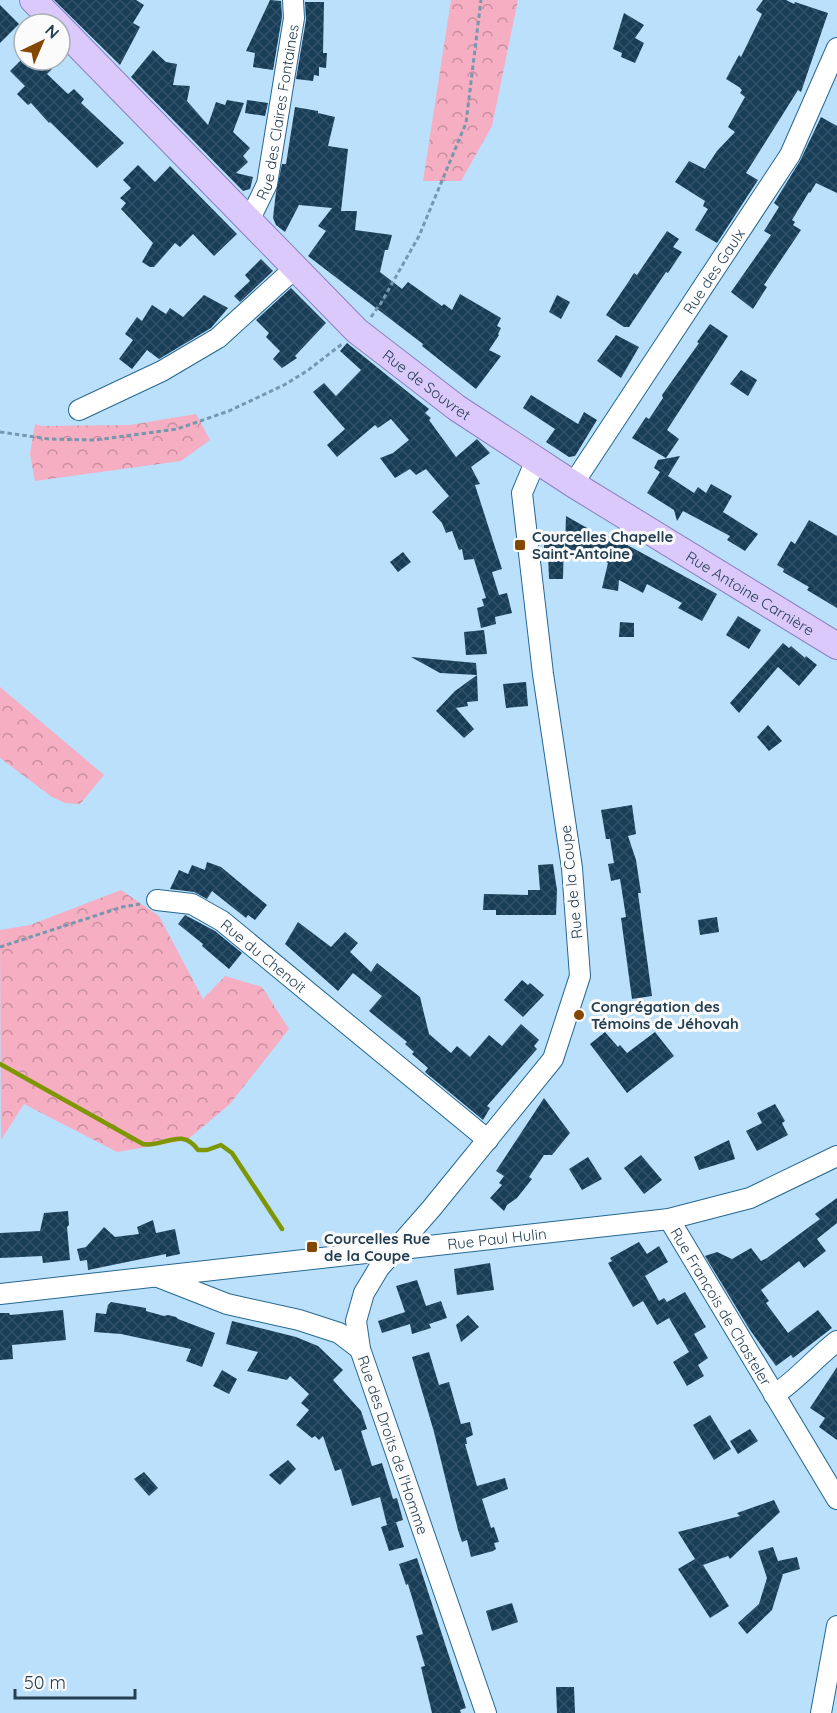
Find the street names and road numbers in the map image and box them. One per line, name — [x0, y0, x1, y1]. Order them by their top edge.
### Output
street label: Rue des Claires Fontaines — [251, 23, 302, 203]
street label: Rue des Gaulx — [678, 225, 748, 318]
street label: Rue de Souvret — [379, 345, 474, 424]
street label: Rue Antoine Carnière — [683, 546, 818, 639]
street label: Rue de la Coupe — [556, 824, 586, 940]
street label: Rue du Chenoit — [217, 915, 311, 996]
street label: Rue Paul Hulin — [446, 1223, 547, 1253]
street label: Rue François de Chasteler — [667, 1224, 776, 1389]
street label: Rue des Droits de l'Homme — [353, 1353, 433, 1537]

